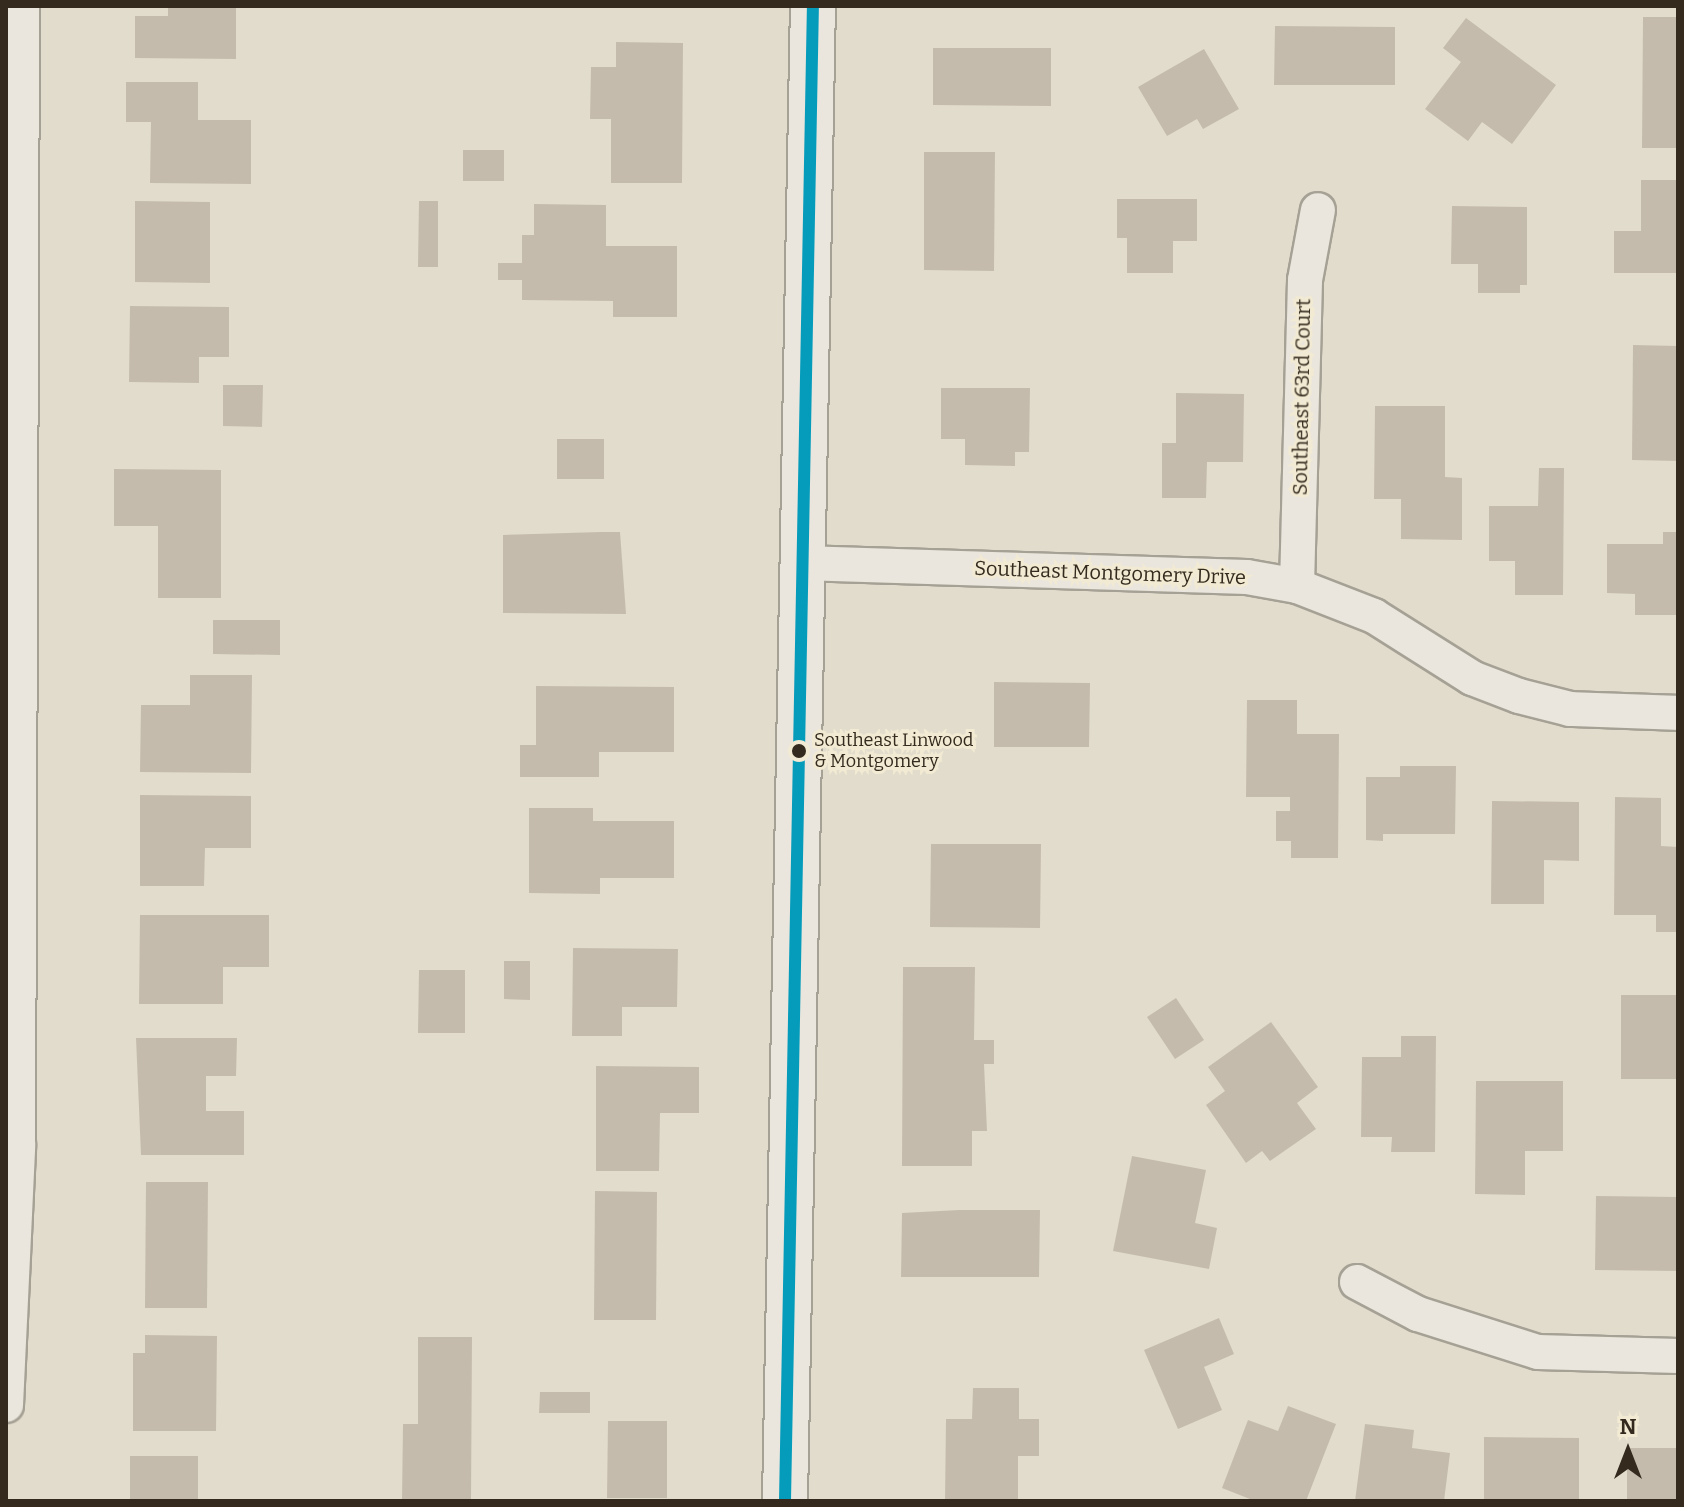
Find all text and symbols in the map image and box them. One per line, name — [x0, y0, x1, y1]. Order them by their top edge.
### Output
street label: Southeast 63rd Court — [1288, 298, 1316, 496]
street label: Southeast Montgomery Drive — [974, 556, 1246, 590]
place label: Southeast Linwood & Montgomery — [814, 730, 973, 772]
marker: Southeast Linwood & Montgomery — [791, 743, 807, 759]
north arrow — [1588, 1411, 1668, 1491]
text: N — [1620, 1413, 1636, 1440]

